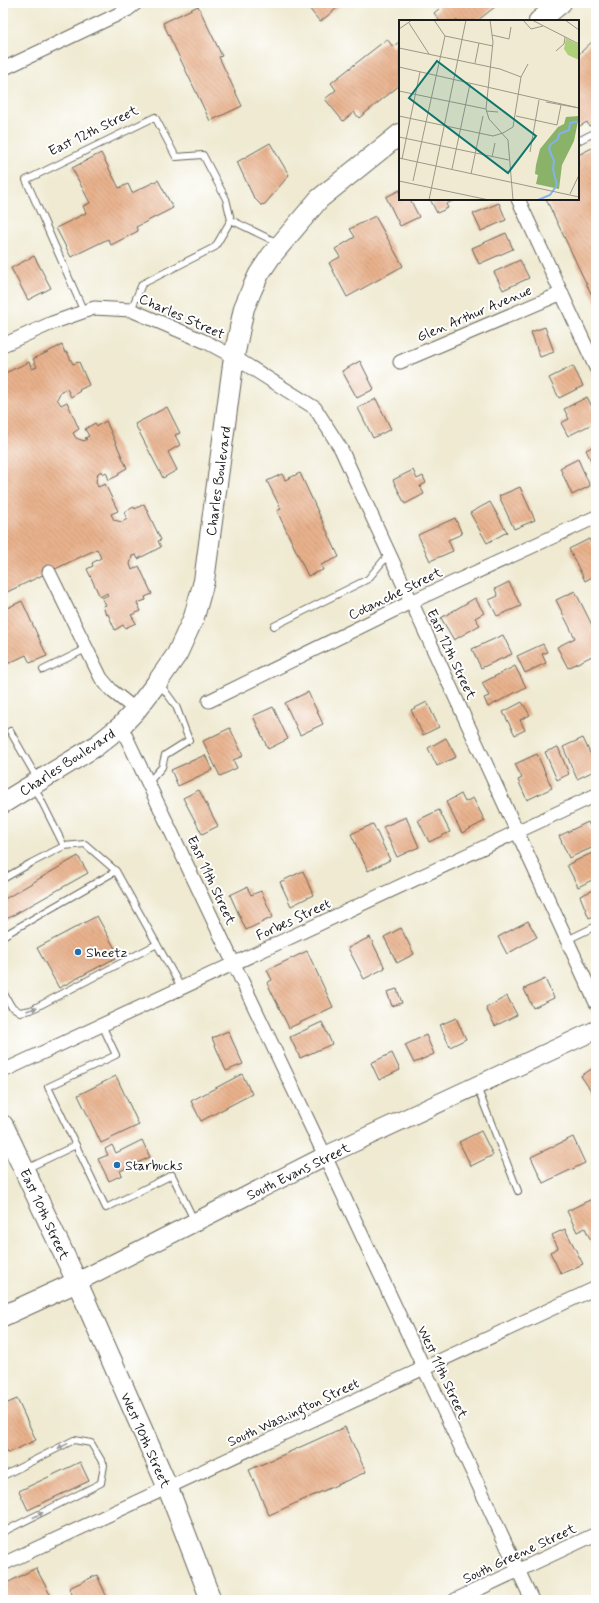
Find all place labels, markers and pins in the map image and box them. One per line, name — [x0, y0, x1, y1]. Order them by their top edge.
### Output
place label: Sheetz — [86, 944, 128, 962]
marker: Sheetz — [73, 947, 83, 957]
place label: Starbucks — [125, 1157, 183, 1175]
marker: Starbucks — [112, 1160, 122, 1170]

